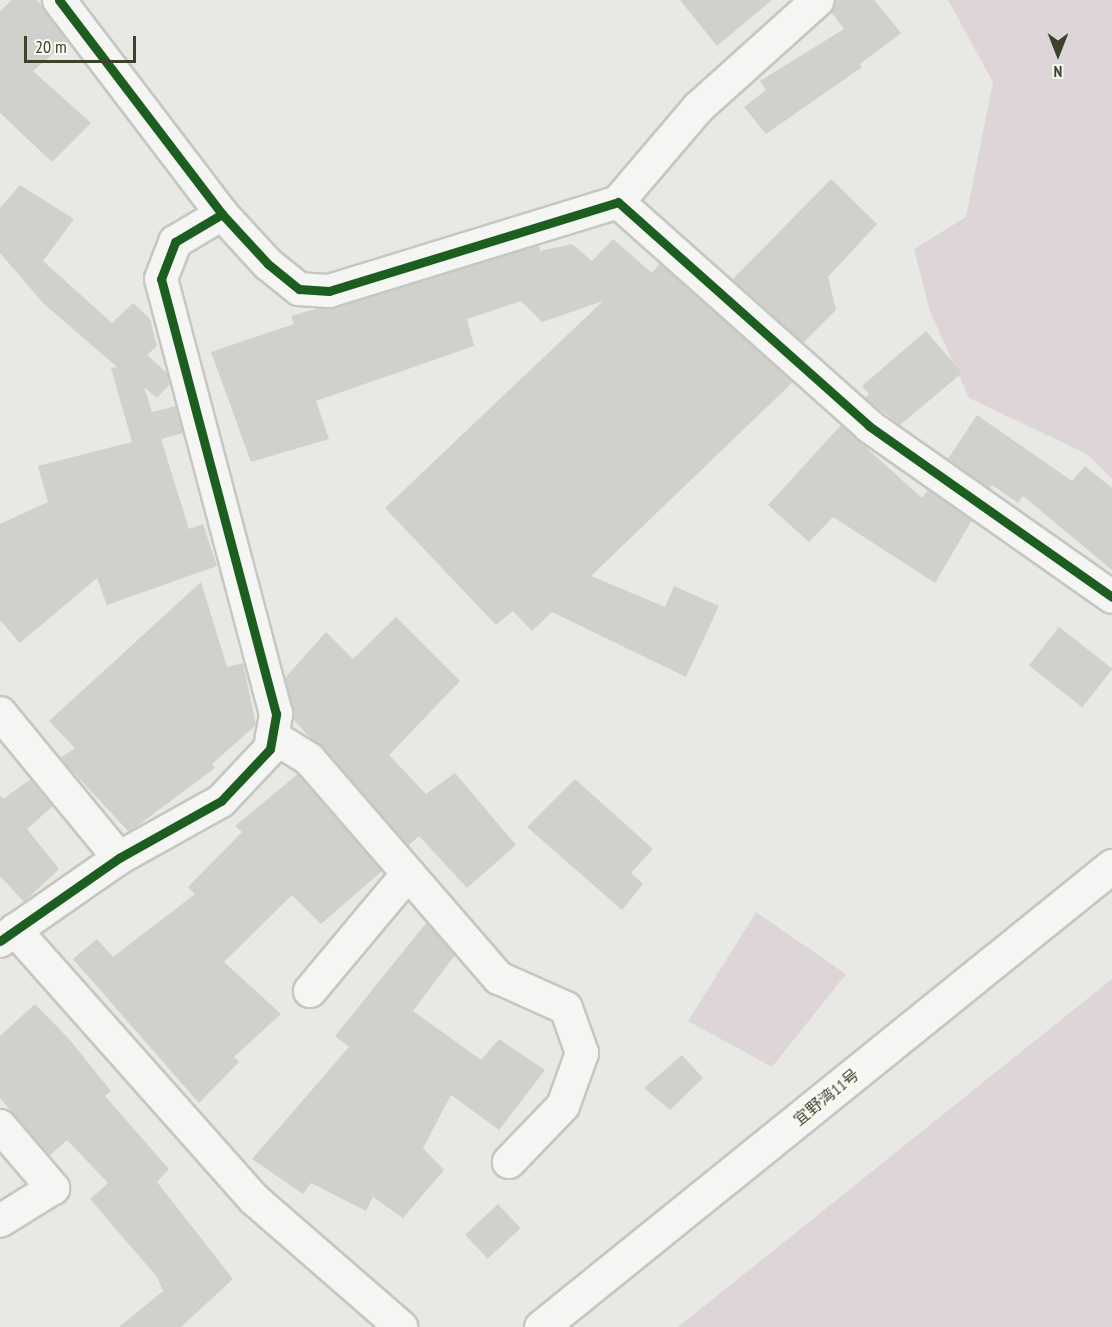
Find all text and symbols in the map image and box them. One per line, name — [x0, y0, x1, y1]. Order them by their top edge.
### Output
scale bar — [27, 24, 140, 62]
north arrow — [1028, 24, 1088, 84]
text: 20 m — [35, 35, 67, 58]
text: N — [1054, 62, 1062, 82]
street label: 宜野湾11号 — [789, 1065, 863, 1129]

